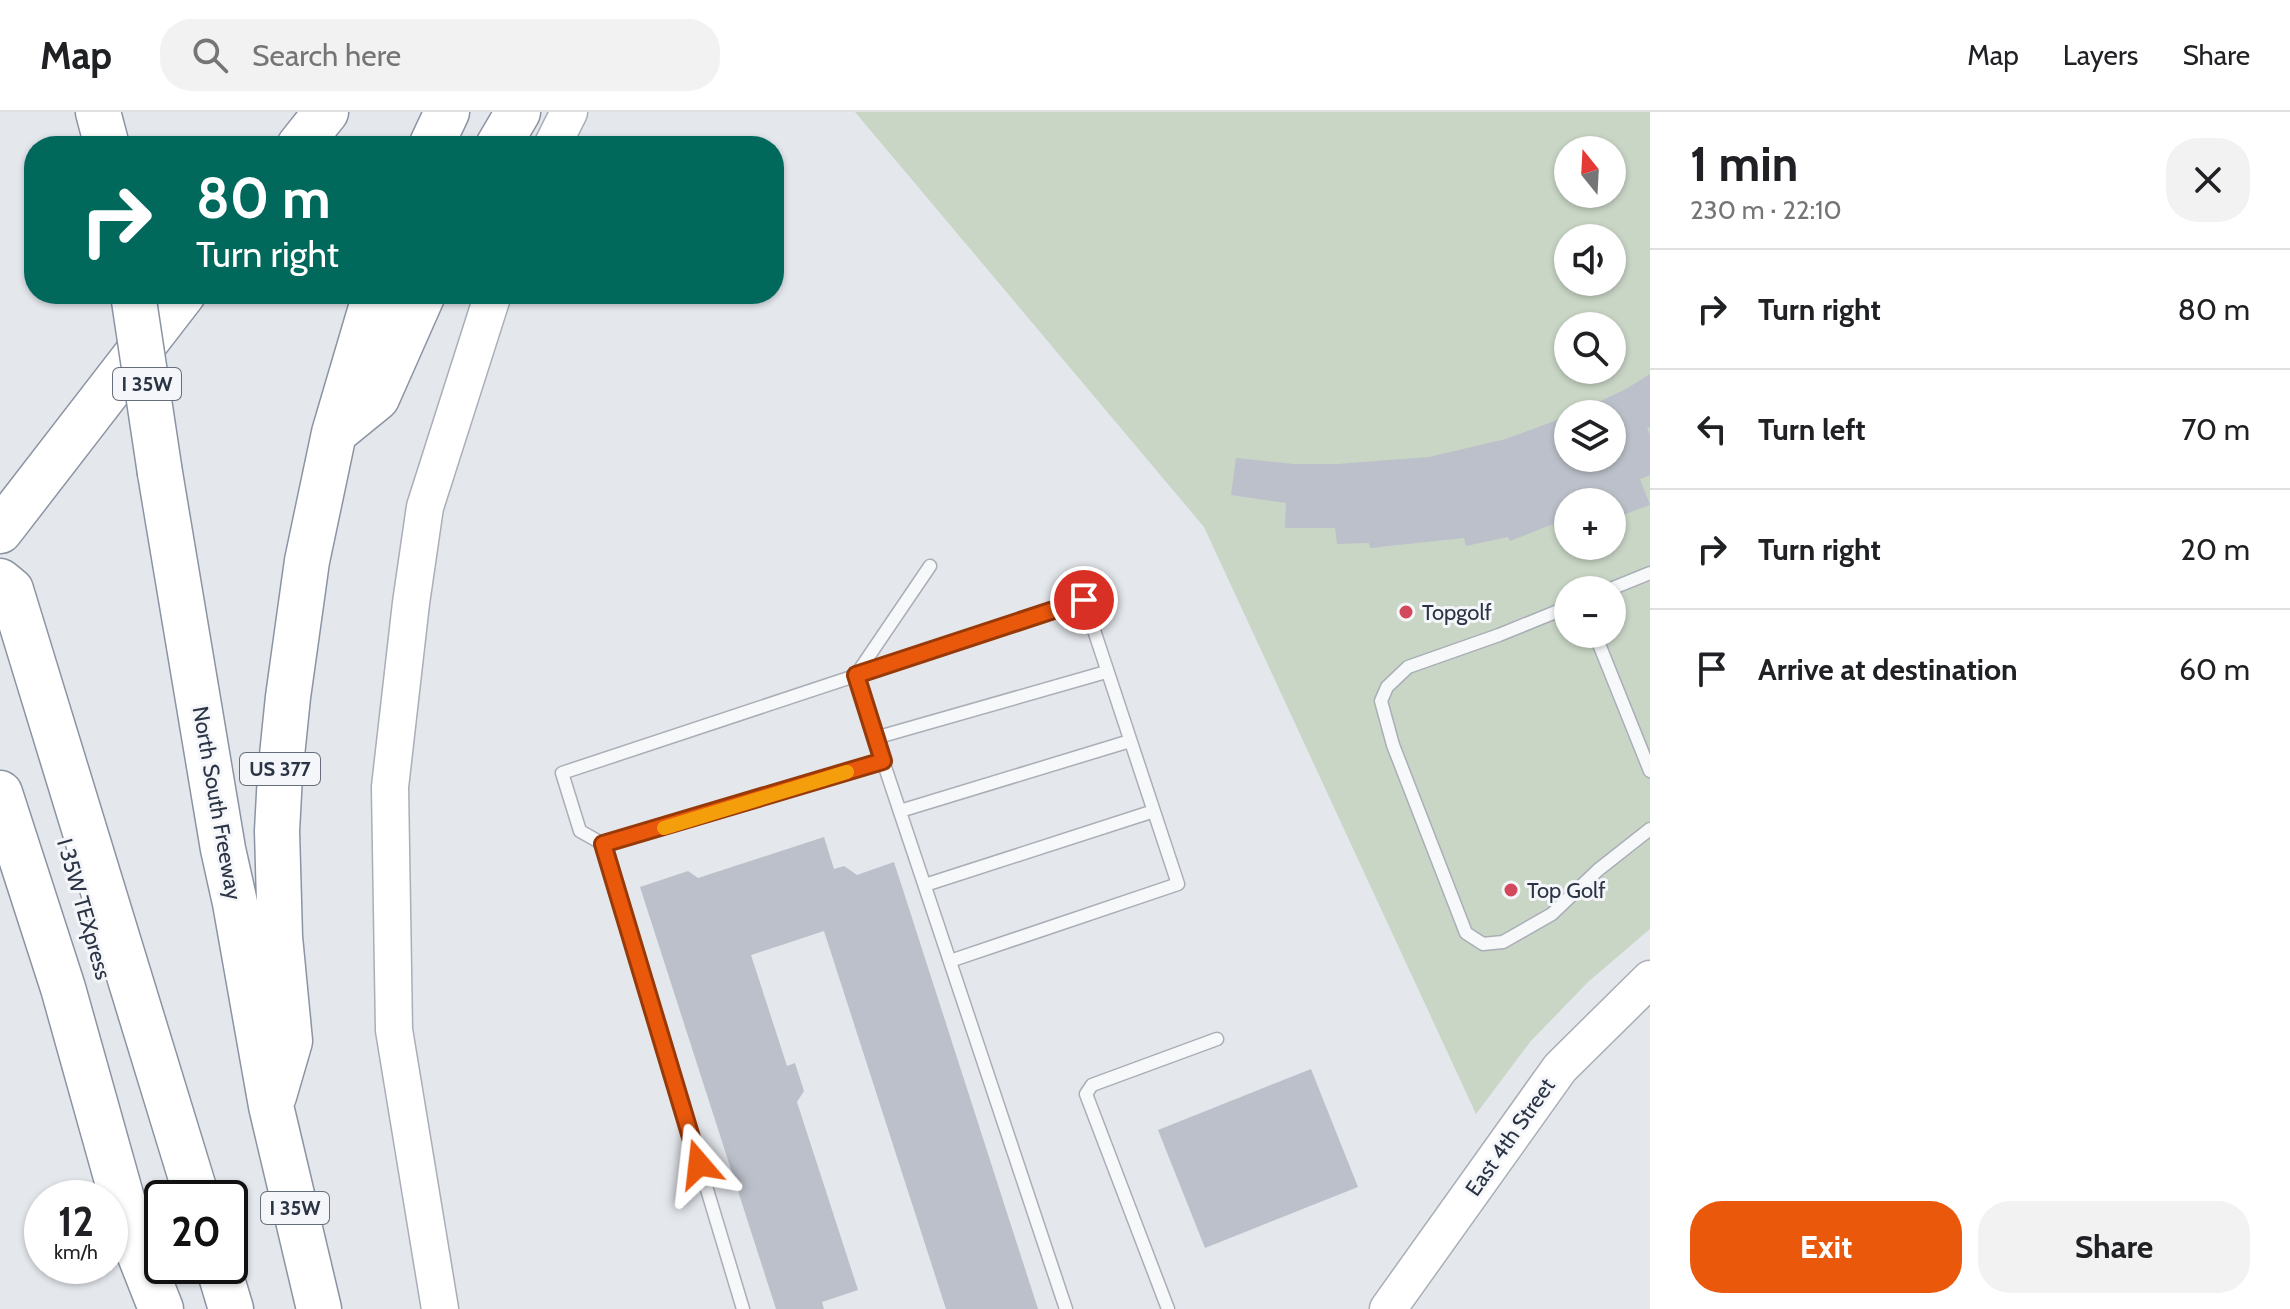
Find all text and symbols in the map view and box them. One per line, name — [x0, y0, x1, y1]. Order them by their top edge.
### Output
search box — [160, 19, 720, 91]
text: Map — [40, 32, 112, 79]
icon: search — [188, 33, 232, 77]
text: Search here — [252, 37, 401, 74]
text: Map — [1967, 38, 2019, 72]
text: Layers — [2063, 38, 2138, 72]
text: Share — [2182, 38, 2250, 72]
text: 1 min — [1690, 135, 1798, 193]
north arrow — [1554, 136, 1626, 208]
map controls — [1554, 136, 1626, 648]
button: close — [2166, 138, 2250, 222]
text: 80 m — [196, 164, 331, 232]
icon: right — [64, 168, 168, 272]
text: 230 m · 22:10 — [1690, 194, 1842, 226]
button: sound — [1554, 224, 1626, 296]
text: Turn right — [196, 232, 339, 276]
icon: right — [1690, 287, 1734, 331]
text: Turn right — [1758, 291, 1881, 328]
text: 80 m — [2178, 291, 2250, 328]
button: search — [1554, 312, 1626, 384]
road number: I 35W — [113, 368, 181, 400]
button: layers — [1554, 400, 1626, 472]
icon: left — [1690, 407, 1734, 451]
text: Turn left — [1758, 411, 1866, 448]
text: 70 m — [2181, 411, 2250, 448]
button: + — [1554, 488, 1626, 560]
icon: right — [1690, 527, 1734, 571]
text: Turn right — [1758, 531, 1881, 568]
text: 20 m — [2180, 531, 2250, 568]
pin — [1050, 566, 1118, 634]
button: − — [1554, 576, 1626, 648]
icon: arrive — [1062, 578, 1106, 622]
place label: Topgolf — [1422, 599, 1492, 626]
marker: Topgolf — [1397, 603, 1415, 621]
icon: arrive — [1690, 647, 1734, 691]
text: Arrive at destination — [1758, 651, 2018, 688]
text: 60 m — [2179, 651, 2250, 688]
street label: North South Freeway — [187, 704, 247, 902]
road number: US 377 — [240, 753, 320, 785]
street label: I 35W TEXpress — [51, 835, 117, 983]
place label: Top Golf — [1527, 877, 1606, 904]
marker: Top Golf — [1502, 881, 1520, 899]
street label: East 4th Street — [1459, 1072, 1561, 1201]
position arrow — [657, 1122, 741, 1206]
speed limit sign: 20 — [144, 1180, 248, 1284]
road number: I 35W — [261, 1192, 329, 1224]
text: 12 — [58, 1197, 94, 1246]
button: Exit — [1690, 1201, 1962, 1293]
button: Share — [1978, 1201, 2250, 1293]
text: km/h — [54, 1240, 98, 1264]

